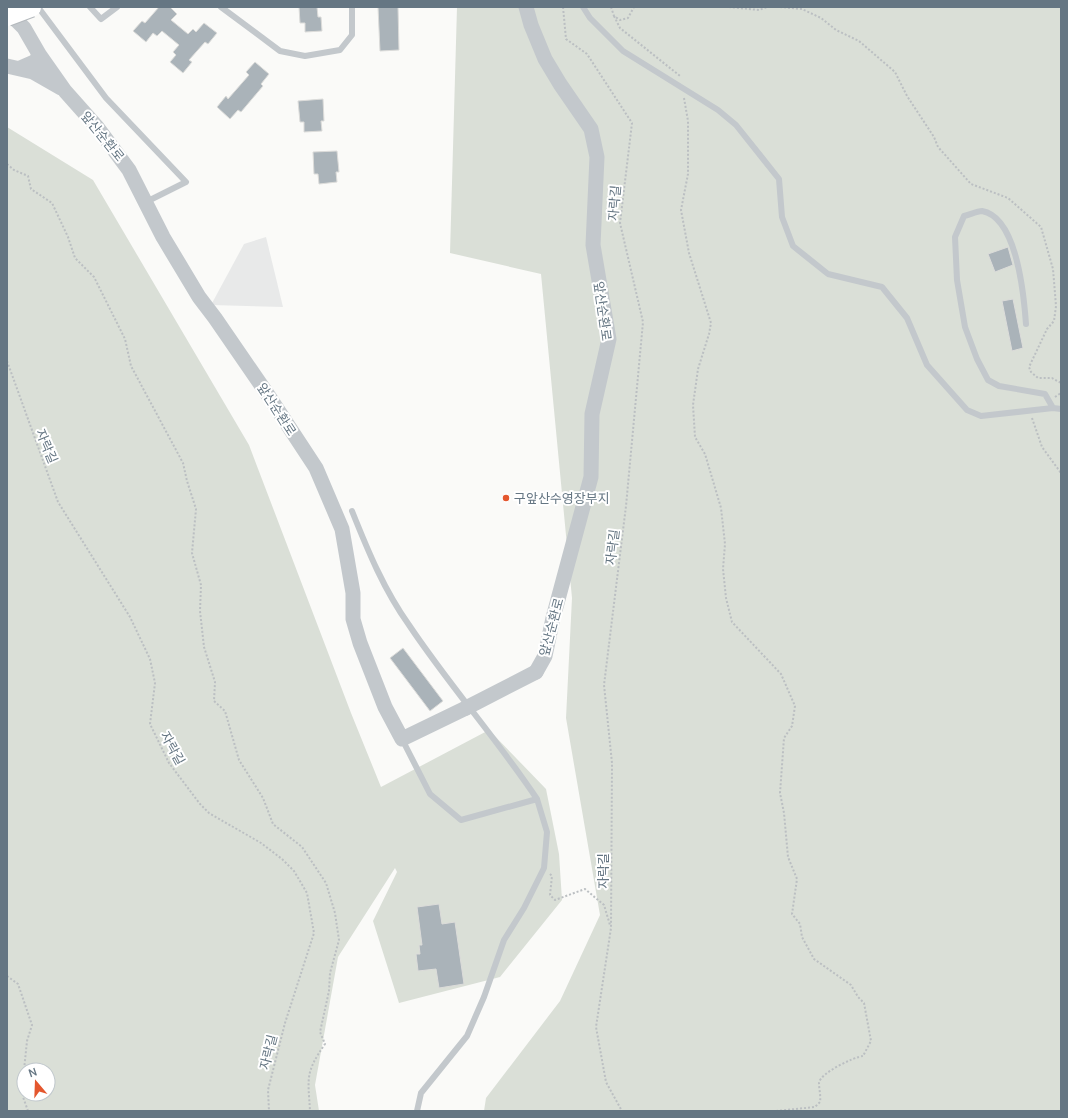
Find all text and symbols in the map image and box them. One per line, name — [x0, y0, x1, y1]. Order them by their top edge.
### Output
street label: 앞산순환로 — [77, 107, 129, 165]
street label: 자락길 — [603, 184, 625, 222]
street label: 앞산순환로 — [590, 280, 616, 342]
street label: 앞산순환로 — [253, 379, 301, 439]
street label: 자락길 — [32, 426, 62, 466]
place label: 구앞산수영장부지 — [514, 489, 610, 507]
marker: 구앞산수영장부지 — [501, 493, 511, 503]
street label: 자락길 — [601, 528, 623, 566]
street label: 앞산순환로 — [535, 596, 567, 658]
street label: 자락길 — [156, 728, 190, 768]
street label: 자락길 — [594, 853, 612, 889]
street label: 자락길 — [255, 1032, 281, 1072]
north arrow — [16, 1062, 56, 1102]
text: N — [26, 1064, 39, 1080]

